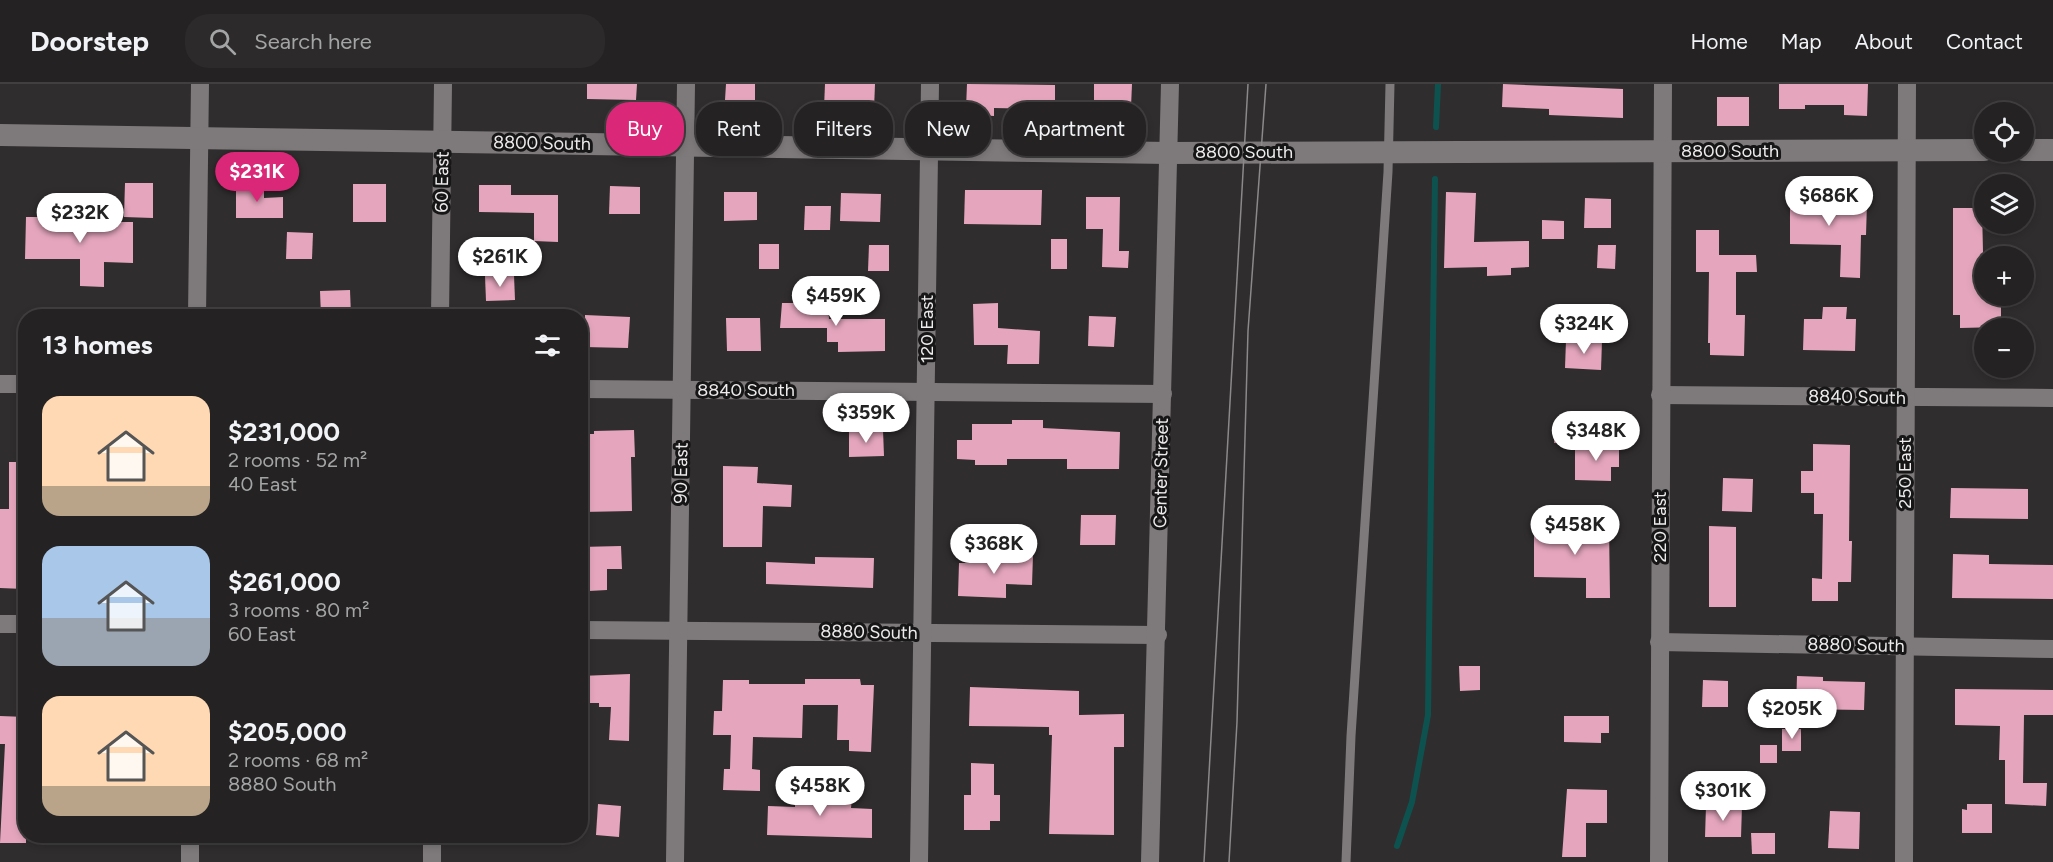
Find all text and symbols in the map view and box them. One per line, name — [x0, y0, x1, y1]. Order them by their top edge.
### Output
search box — [185, 14, 605, 68]
text: Doorstep — [30, 24, 149, 58]
icon: search — [206, 25, 239, 58]
text: Search here — [254, 28, 372, 55]
text: Home — [1691, 29, 1748, 54]
text: Map — [1781, 29, 1822, 54]
text: About — [1855, 29, 1913, 54]
text: Contact — [1946, 29, 2023, 54]
chip: Buy — [606, 102, 684, 156]
chip: Rent — [696, 102, 782, 156]
chip: Filters — [794, 102, 893, 156]
chip: New — [905, 102, 991, 156]
chip: Apartment — [1003, 102, 1146, 156]
map controls — [1974, 102, 2034, 378]
button: locate — [1974, 102, 2034, 162]
street label: 8800 South — [493, 131, 591, 155]
street label: 8800 South — [1681, 140, 1779, 162]
street label: 8800 South — [1195, 141, 1293, 163]
street label: 60 East — [430, 151, 454, 213]
pin: $231K — [215, 152, 299, 203]
text: $231K — [229, 159, 285, 183]
button: layers — [1974, 174, 2034, 234]
pin: $686K — [1787, 176, 1871, 227]
text: $686K — [1799, 183, 1859, 207]
pin: $232K — [38, 193, 122, 244]
text: $232K — [51, 200, 109, 224]
pin: $261K — [458, 237, 542, 288]
text: $261K — [472, 244, 528, 268]
button: + — [1974, 246, 2034, 306]
pin: $459K — [794, 276, 878, 327]
text: $459K — [806, 283, 866, 307]
street label: 120 East — [916, 295, 938, 363]
pin: $324K — [1542, 304, 1626, 355]
text: $324K — [1554, 311, 1614, 335]
button: − — [1974, 318, 2034, 378]
text: 13 homes — [42, 329, 153, 361]
icon: filters — [531, 329, 564, 362]
street label: 8840 South — [697, 379, 795, 401]
street label: 8840 South — [1808, 385, 1906, 409]
pin: $359K — [824, 393, 908, 444]
text: $359K — [837, 400, 895, 424]
pin: $348K — [1554, 411, 1638, 462]
text: $231,000 — [228, 416, 340, 448]
street label: Center Street — [1149, 417, 1173, 528]
text: $348K — [1566, 418, 1626, 442]
icon: home — [90, 420, 162, 492]
street label: 250 East — [1894, 437, 1916, 509]
street label: 90 East — [669, 442, 693, 504]
text: 2 rooms · 52 m² — [228, 448, 367, 472]
text: 40 East — [228, 472, 297, 496]
street label: 220 East — [1649, 491, 1671, 563]
pin: $458K — [1533, 505, 1617, 556]
text: $458K — [1545, 512, 1605, 536]
pin: $368K — [952, 524, 1036, 575]
text: $368K — [964, 531, 1024, 555]
text: $261,000 — [228, 566, 341, 598]
icon: home — [90, 570, 162, 642]
text: 3 rooms · 80 m² — [228, 598, 369, 622]
street label: 8880 South — [820, 620, 918, 644]
text: 60 East — [228, 622, 296, 646]
street label: 8880 South — [1807, 633, 1905, 657]
pin: $205K — [1750, 689, 1834, 740]
text: $205K — [1762, 696, 1822, 720]
text: $205,000 — [228, 716, 347, 748]
icon: home — [90, 720, 162, 792]
text: 2 rooms · 68 m² — [228, 748, 368, 772]
pin: $458K — [778, 766, 862, 817]
pin: $301K — [1681, 771, 1765, 822]
text: 8880 South — [228, 772, 336, 796]
text: $458K — [790, 773, 850, 797]
text: $301K — [1695, 778, 1751, 802]

